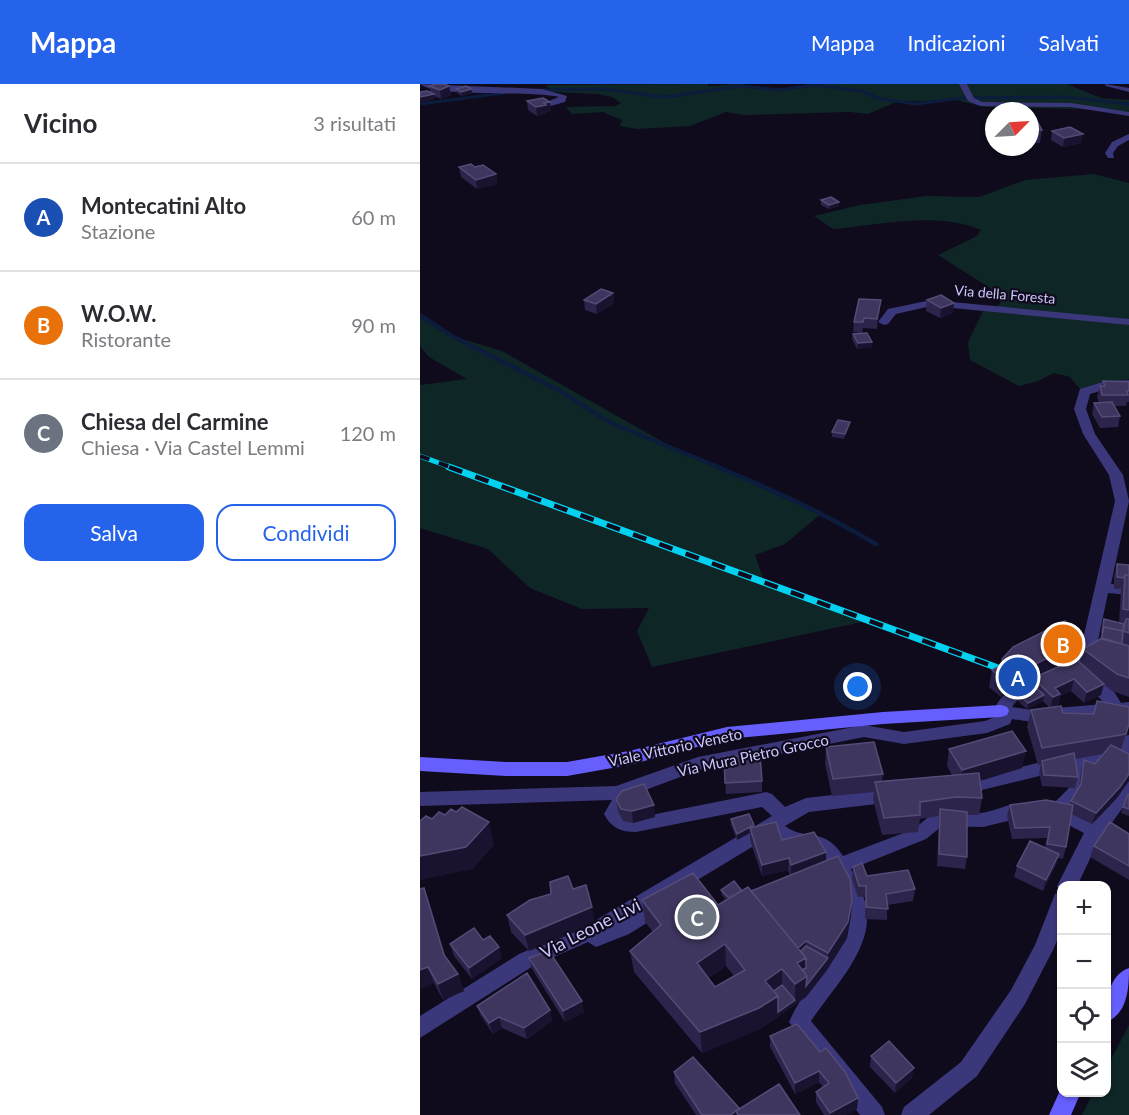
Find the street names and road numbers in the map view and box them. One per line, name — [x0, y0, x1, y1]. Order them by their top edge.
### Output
street label: Via della Foresta — [954, 281, 1056, 307]
street label: Viale Vittorio Veneto — [606, 724, 744, 770]
street label: Via Mura Pietro Grocco — [676, 730, 830, 780]
street label: Via Leone Livi — [536, 893, 644, 963]

